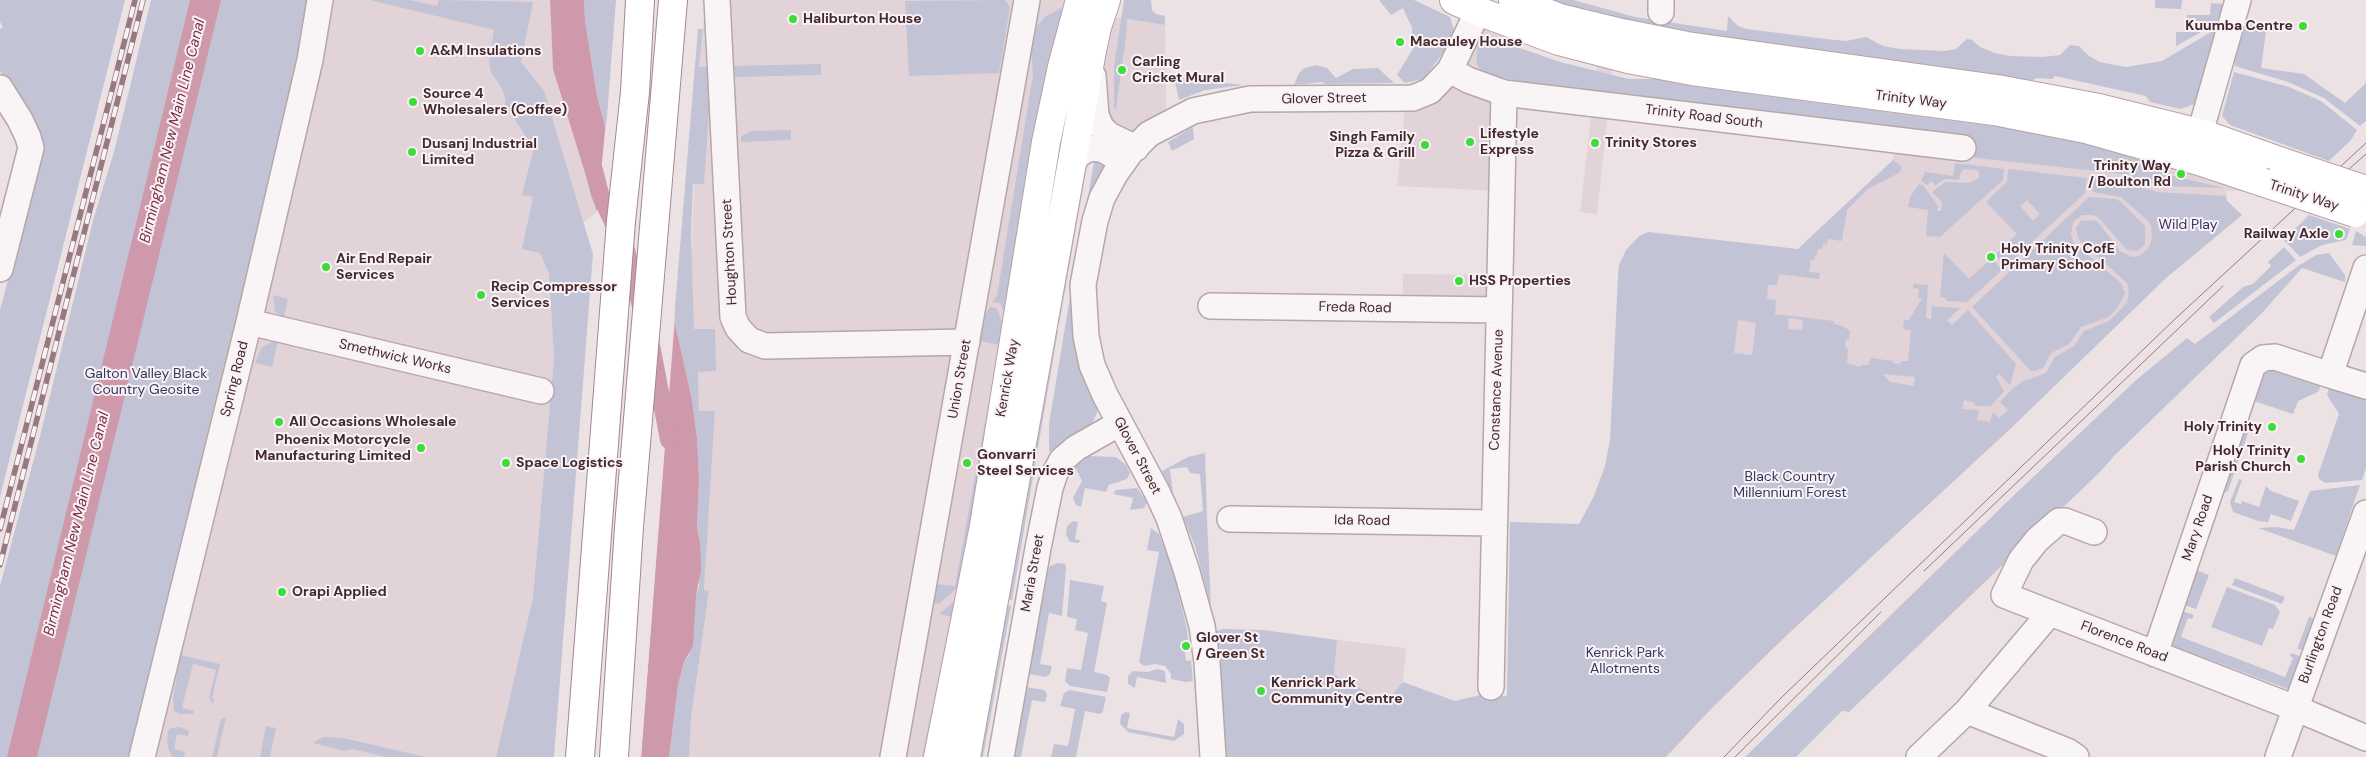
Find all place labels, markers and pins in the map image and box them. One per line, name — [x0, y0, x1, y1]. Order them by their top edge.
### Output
place label: Haliburton House — [803, 11, 922, 27]
marker: Haliburton House — [787, 13, 799, 25]
place label: Kuumba Centre — [2185, 18, 2293, 34]
marker: Kuumba Centre — [2297, 20, 2309, 32]
place label: Macauley House — [1410, 34, 1523, 50]
marker: Macauley House — [1394, 36, 1406, 48]
place label: A&M Insulations — [430, 43, 541, 59]
marker: A&M Insulations — [414, 45, 426, 57]
place label: Carling Cricket Mural — [1132, 54, 1224, 86]
marker: Carling Cricket Mural — [1116, 64, 1128, 76]
place label: Source 4 Wholesalers (Coffee) — [423, 86, 567, 118]
marker: Source 4 Wholesalers (Coffee) — [407, 96, 419, 108]
place label: Lifestyle Express — [1480, 126, 1539, 158]
place label: Singh Family Pizza & Grill — [1329, 129, 1415, 162]
place label: Trinity Stores — [1605, 135, 1697, 151]
place label: Dusanj Industrial Limited — [422, 136, 537, 168]
marker: Lifestyle Express — [1464, 136, 1476, 148]
marker: Trinity Stores — [1589, 137, 1601, 149]
marker: Singh Family Pizza & Grill — [1419, 139, 1431, 151]
marker: Dusanj Industrial Limited — [406, 146, 418, 158]
place label: Trinity Way / Boulton Rd — [2088, 158, 2171, 190]
marker: Trinity Way / Boulton Rd — [2175, 168, 2187, 180]
place label: Railway Axle — [2244, 226, 2329, 242]
marker: Railway Axle — [2333, 228, 2345, 240]
place label: Holy Trinity CofE Primary School — [2001, 241, 2115, 274]
place label: Air End Repair Services — [336, 251, 432, 284]
marker: Holy Trinity CofE Primary School — [1985, 251, 1997, 263]
marker: Air End Repair Services — [320, 261, 332, 273]
place label: HSS Properties — [1469, 273, 1571, 289]
marker: HSS Properties — [1453, 275, 1465, 287]
place label: Recip Compressor Services — [491, 279, 617, 312]
marker: Recip Compressor Services — [475, 289, 487, 301]
place label: All Occasions Wholesale — [289, 414, 456, 430]
marker: All Occasions Wholesale — [273, 416, 285, 428]
place label: Holy Trinity — [2184, 419, 2262, 435]
marker: Holy Trinity — [2266, 421, 2278, 433]
place label: Phoenix Motorcycle Manufacturing Limited — [255, 432, 411, 464]
marker: Phoenix Motorcycle Manufacturing Limited — [415, 442, 427, 454]
place label: Holy Trinity Parish Church — [2195, 443, 2291, 476]
place label: Gonvarri Steel Services — [977, 447, 1074, 480]
marker: Holy Trinity Parish Church — [2295, 453, 2307, 465]
place label: Space Logistics — [516, 455, 623, 471]
marker: Space Logistics — [500, 457, 512, 469]
marker: Gonvarri Steel Services — [961, 457, 973, 469]
place label: Orapi Applied — [292, 584, 387, 600]
marker: Orapi Applied — [276, 586, 288, 598]
place label: Glover St / Green St — [1196, 630, 1265, 662]
marker: Glover St / Green St — [1180, 640, 1192, 652]
place label: Kenrick Park Community Centre — [1271, 675, 1403, 708]
marker: Kenrick Park Community Centre — [1255, 685, 1267, 697]

